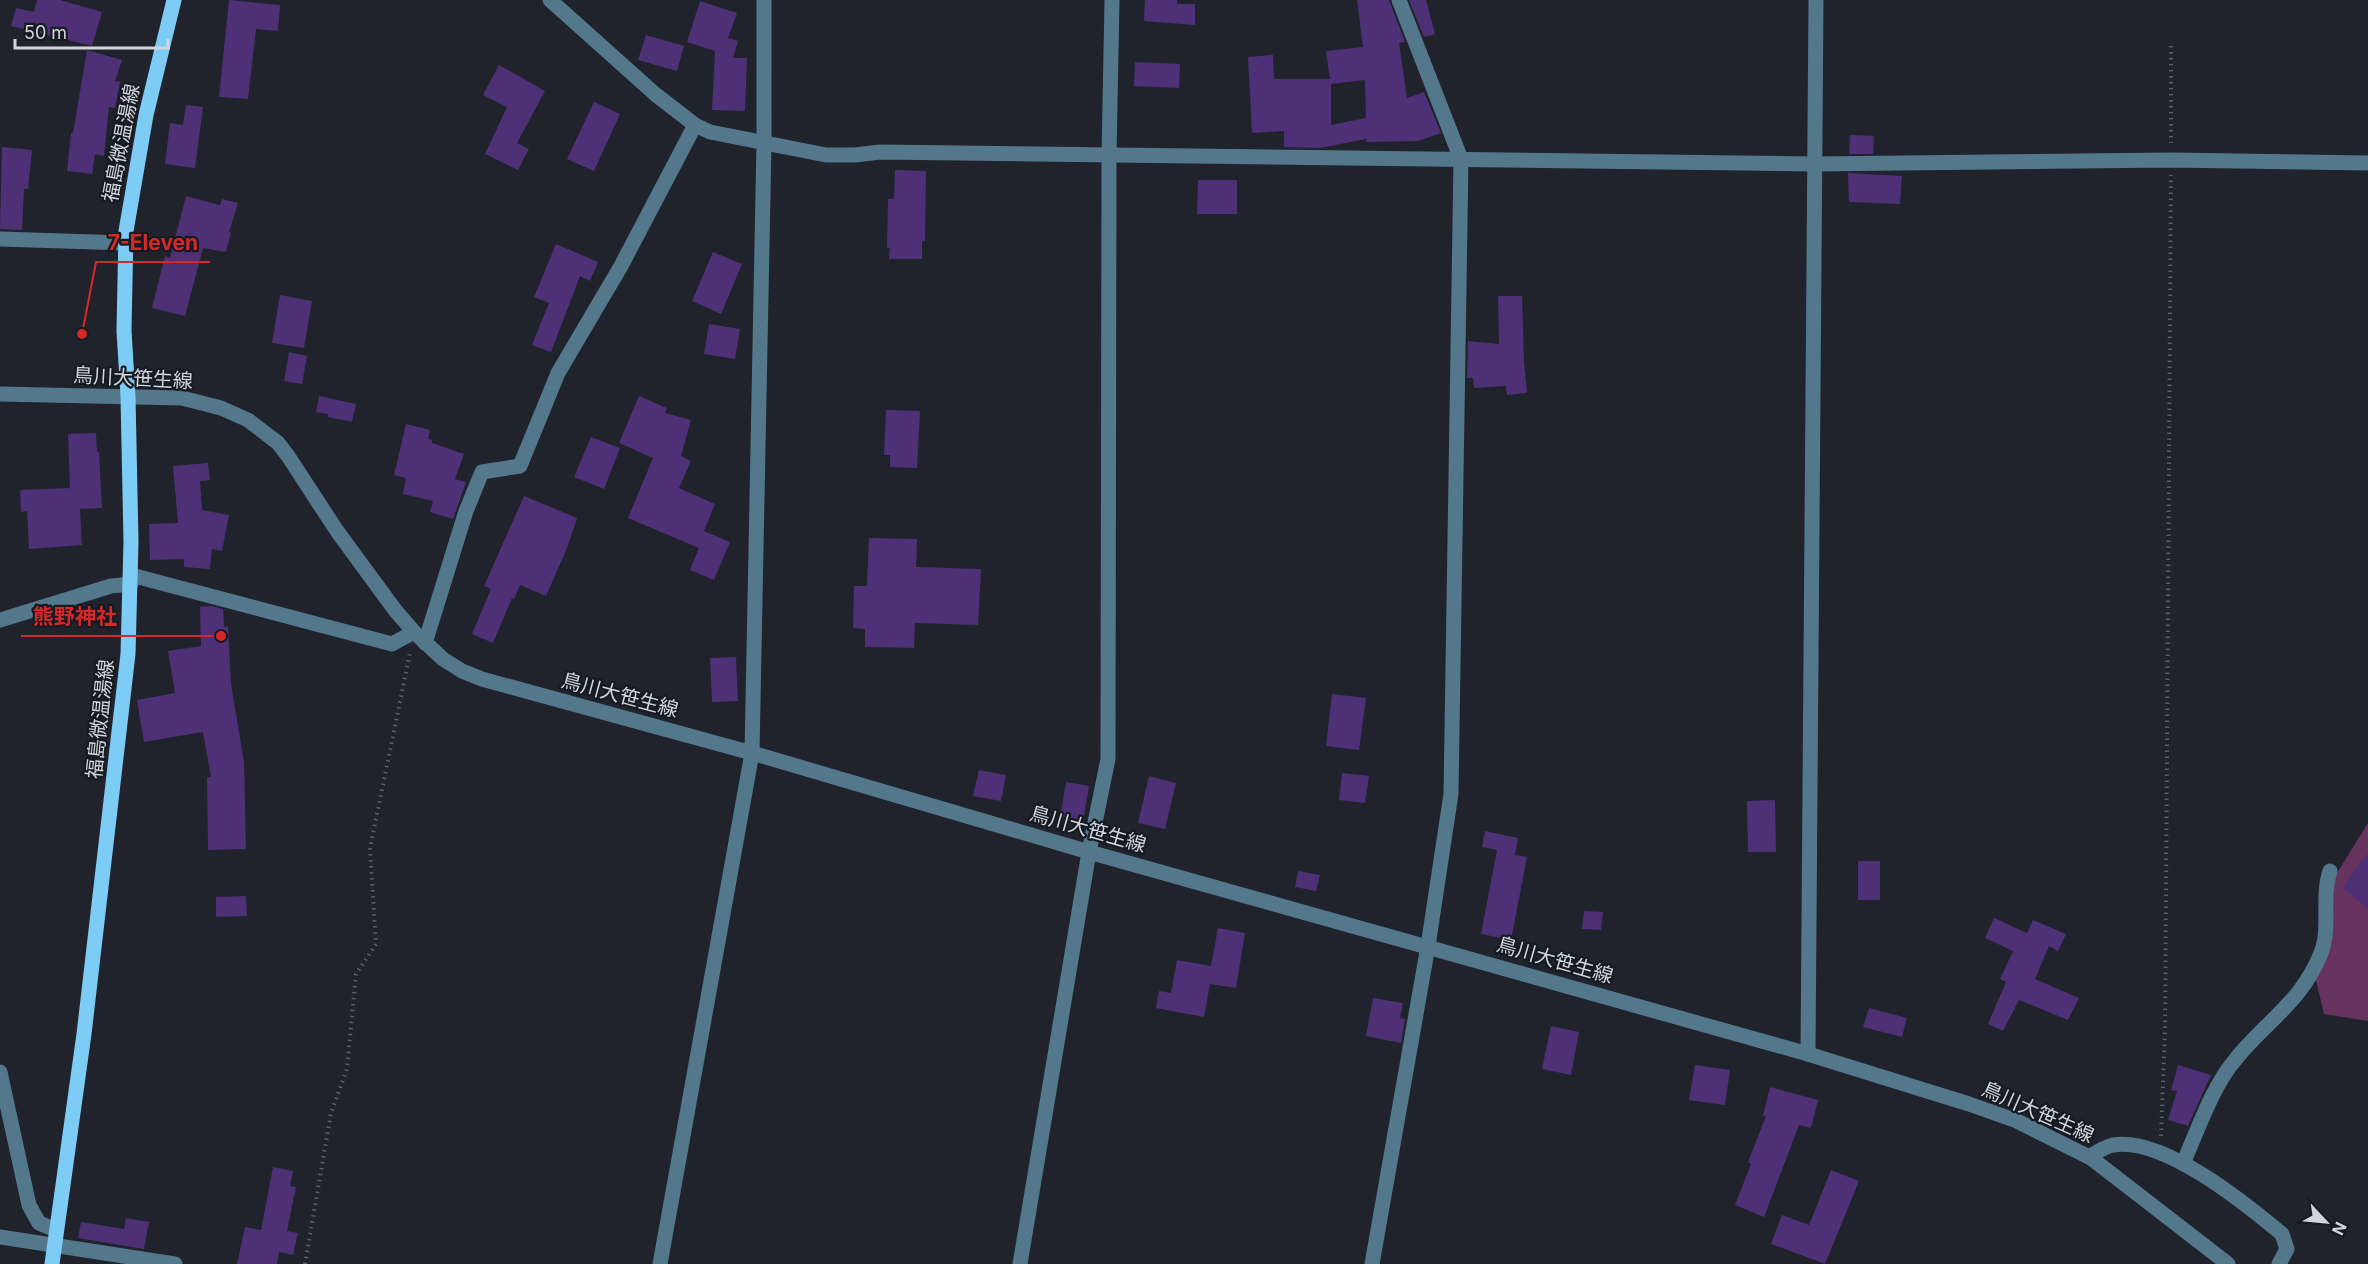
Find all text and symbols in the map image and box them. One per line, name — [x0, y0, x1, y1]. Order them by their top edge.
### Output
scale bar — [15, 12, 168, 50]
text: 50 m — [24, 22, 67, 43]
street label: 福島微温湯線 — [98, 82, 144, 204]
callout: 7-Eleven — [96, 223, 210, 262]
text: 7-Eleven — [108, 230, 198, 255]
street label: 鳥川大笹生線 — [72, 363, 194, 393]
callout: 熊野神社 — [21, 597, 129, 636]
text: 熊野神社 — [33, 604, 117, 629]
street label: 福島微温湯線 — [82, 658, 118, 780]
street label: 鳥川大笹生線 — [559, 668, 681, 722]
street label: 鳥川大笹生線 — [1027, 801, 1149, 857]
street label: 鳥川大笹生線 — [1494, 932, 1616, 988]
street label: 鳥川大笹生線 — [1978, 1077, 2098, 1147]
north arrow — [2296, 1192, 2356, 1252]
text: N — [2328, 1219, 2351, 1238]

